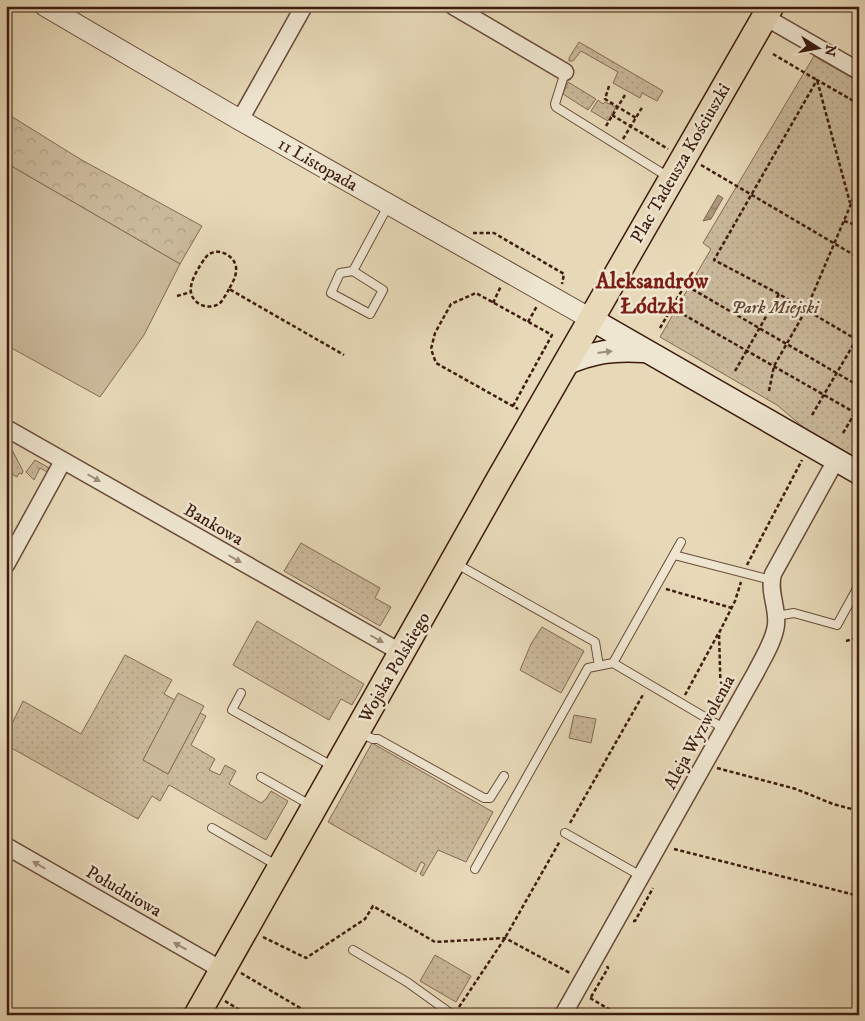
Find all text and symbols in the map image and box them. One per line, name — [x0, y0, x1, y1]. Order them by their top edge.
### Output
north arrow — [792, 22, 842, 72]
text: N — [820, 43, 840, 58]
street label: Plac Tadeusza Kościuszki — [626, 80, 736, 247]
street label: 11 Listopada — [274, 133, 362, 197]
district label: Aleksandrów Łódzki — [595, 268, 709, 320]
park label: Park Miejski — [731, 297, 820, 319]
one-way arrow — [597, 348, 613, 356]
one-way arrow — [88, 474, 101, 483]
street label: Bankowa — [180, 499, 247, 551]
one-way arrow — [228, 555, 243, 563]
street label: Wojska Polskiego — [354, 608, 435, 728]
one-way arrow — [369, 635, 384, 643]
street label: Aleja Wyzwolenia — [659, 671, 740, 793]
one-way arrow — [32, 861, 47, 869]
street label: Południowa — [82, 861, 166, 923]
one-way arrow — [173, 942, 187, 950]

